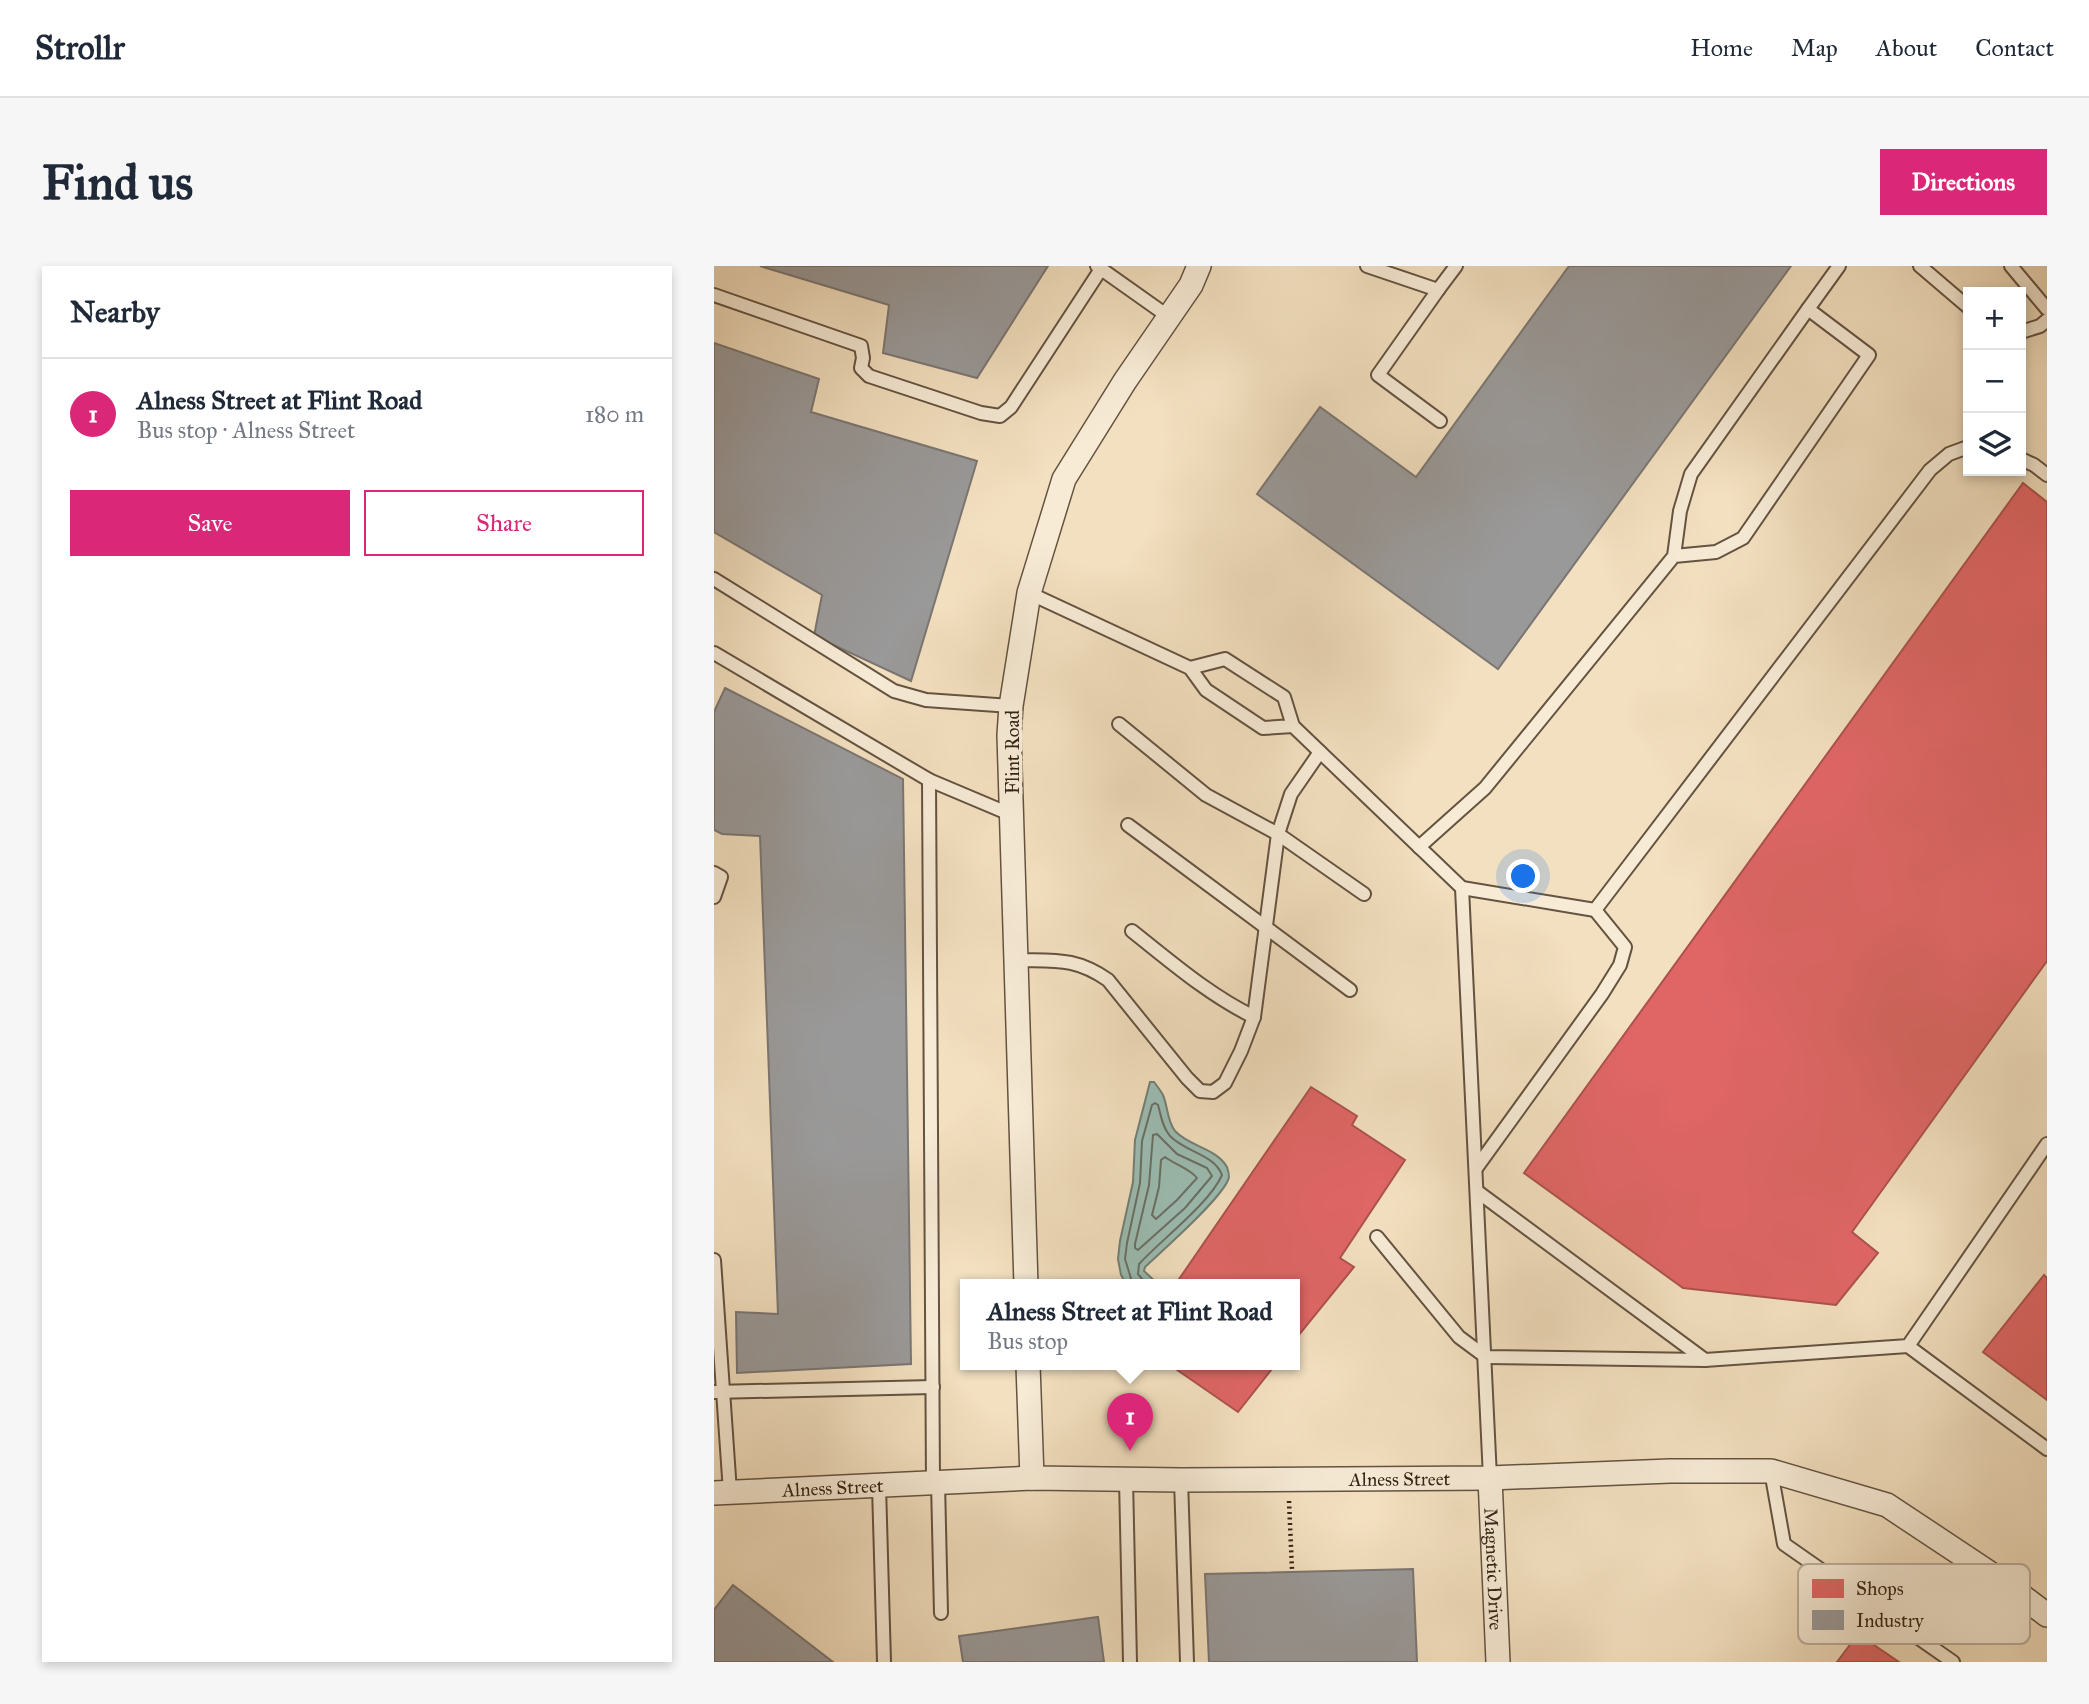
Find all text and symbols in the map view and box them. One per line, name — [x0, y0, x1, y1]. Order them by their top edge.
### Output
text: Strollr — [35, 28, 125, 68]
text: Home — [1690, 33, 1753, 63]
text: Map — [1791, 33, 1838, 63]
text: About — [1876, 33, 1937, 63]
text: Contact — [1975, 33, 2054, 63]
button: Directions — [1880, 149, 2047, 215]
text: Find us — [42, 153, 193, 212]
map controls — [1963, 287, 2026, 476]
button: + — [1963, 287, 2026, 350]
text: Nearby — [70, 294, 160, 330]
button: − — [1963, 350, 2026, 413]
text: Alness Street at Flint Road — [137, 384, 422, 416]
text: 1 — [88, 400, 98, 428]
text: 180 m — [585, 400, 644, 428]
button: layers — [1963, 413, 2026, 476]
text: Bus stop · Alness Street — [137, 416, 355, 444]
button: Save — [70, 490, 350, 556]
button: Share — [364, 490, 644, 556]
street label: Flint Road — [1001, 709, 1024, 794]
your location — [1506, 859, 1540, 893]
popup — [960, 1279, 1300, 1370]
text: Alness Street at Flint Road — [987, 1295, 1273, 1327]
text: Bus stop — [987, 1327, 1068, 1355]
pin: 1 — [1107, 1393, 1153, 1451]
street label: Alness Street — [1348, 1467, 1451, 1491]
street label: Alness Street — [781, 1474, 884, 1502]
street label: Magnetic Drive — [1479, 1507, 1508, 1631]
legend — [1798, 1564, 2030, 1644]
text: Shops — [1856, 1577, 1904, 1600]
text: Industry — [1856, 1609, 1925, 1632]

